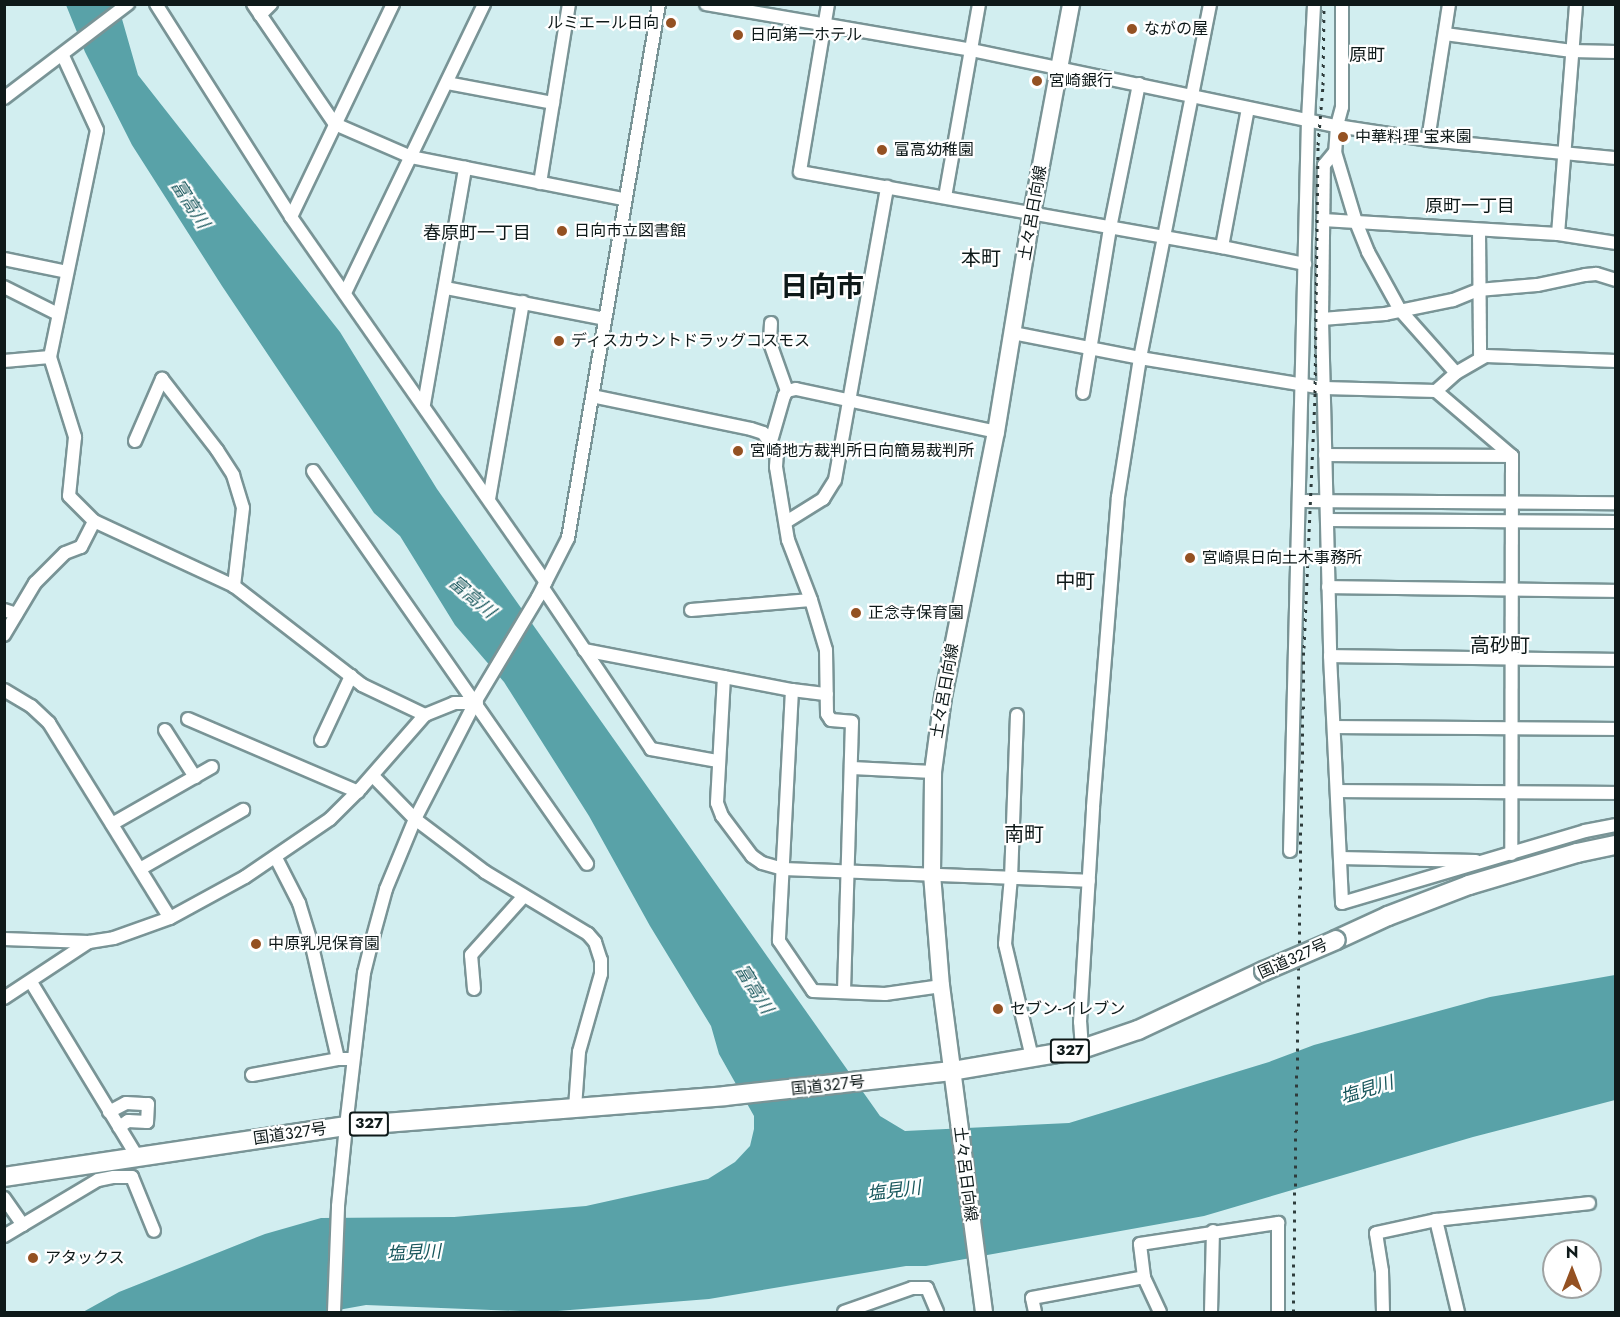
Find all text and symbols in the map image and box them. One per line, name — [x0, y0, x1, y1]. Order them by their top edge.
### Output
place label: ルミエール日向 — [547, 13, 659, 33]
marker: ルミエール日向 — [664, 16, 678, 30]
place label: ながの屋 — [1144, 19, 1208, 39]
marker: ながの屋 — [1125, 22, 1139, 36]
place label: 日向第一ホテル — [750, 25, 862, 45]
marker: 日向第一ホテル — [731, 28, 745, 42]
district label: 原町 — [1349, 44, 1385, 66]
place label: 宮崎銀行 — [1049, 71, 1113, 91]
marker: 宮崎銀行 — [1030, 74, 1044, 88]
place label: 中華料理 宝来園 — [1355, 127, 1472, 147]
marker: 中華料理 宝来園 — [1336, 130, 1350, 144]
place label: 富高幼稚園 — [894, 140, 974, 160]
marker: 富高幼稚園 — [875, 143, 889, 157]
street label: 土々呂日向線 — [1015, 164, 1051, 262]
water label: 富高川 — [166, 175, 214, 233]
district label: 原町一丁目 — [1425, 195, 1515, 217]
place label: 日向市立図書館 — [574, 221, 686, 241]
district label: 春原町一丁目 — [423, 222, 531, 244]
marker: 日向市立図書館 — [555, 224, 569, 238]
district label: 本町 — [961, 246, 1001, 270]
district label: 日向市 — [780, 270, 864, 304]
place label: ディスカウントドラッグコスモス — [571, 331, 811, 351]
marker: ディスカウントドラッグコスモス — [552, 334, 566, 348]
place label: 宮崎地方裁判所日向簡易裁判所 — [750, 441, 974, 461]
marker: 宮崎地方裁判所日向簡易裁判所 — [731, 444, 745, 458]
place label: 宮崎県日向土木事務所 — [1202, 548, 1362, 568]
marker: 宮崎県日向土木事務所 — [1183, 551, 1197, 565]
district label: 中町 — [1055, 569, 1095, 593]
water label: 富高川 — [444, 571, 500, 623]
place label: 正念寺保育園 — [868, 603, 964, 623]
marker: 正念寺保育園 — [849, 606, 863, 620]
district label: 高砂町 — [1470, 633, 1530, 657]
street label: 土々呂日向線 — [927, 642, 963, 740]
district label: 南町 — [1004, 822, 1044, 846]
place label: 中原乳児保育園 — [268, 934, 380, 954]
street label: 国道327号 — [1255, 935, 1331, 983]
marker: 中原乳児保育園 — [249, 937, 263, 951]
water label: 富高川 — [731, 960, 777, 1018]
place label: セブン-イレブン — [1010, 999, 1125, 1019]
marker: セブン-イレブン — [991, 1002, 1005, 1016]
road number: 327 — [1049, 1039, 1091, 1063]
water label: 塩見川 — [1338, 1072, 1396, 1108]
street label: 国道327号 — [790, 1073, 866, 1099]
road number: 327 — [348, 1112, 390, 1136]
street label: 国道327号 — [252, 1119, 328, 1149]
street label: 土々呂日向線 — [950, 1125, 980, 1223]
water label: 塩見川 — [866, 1177, 922, 1205]
north arrow — [1542, 1239, 1602, 1299]
water label: 塩見川 — [386, 1241, 442, 1265]
text: N — [1566, 1241, 1578, 1264]
place label: アタックス — [45, 1248, 125, 1268]
marker: アタックス — [26, 1251, 40, 1265]

